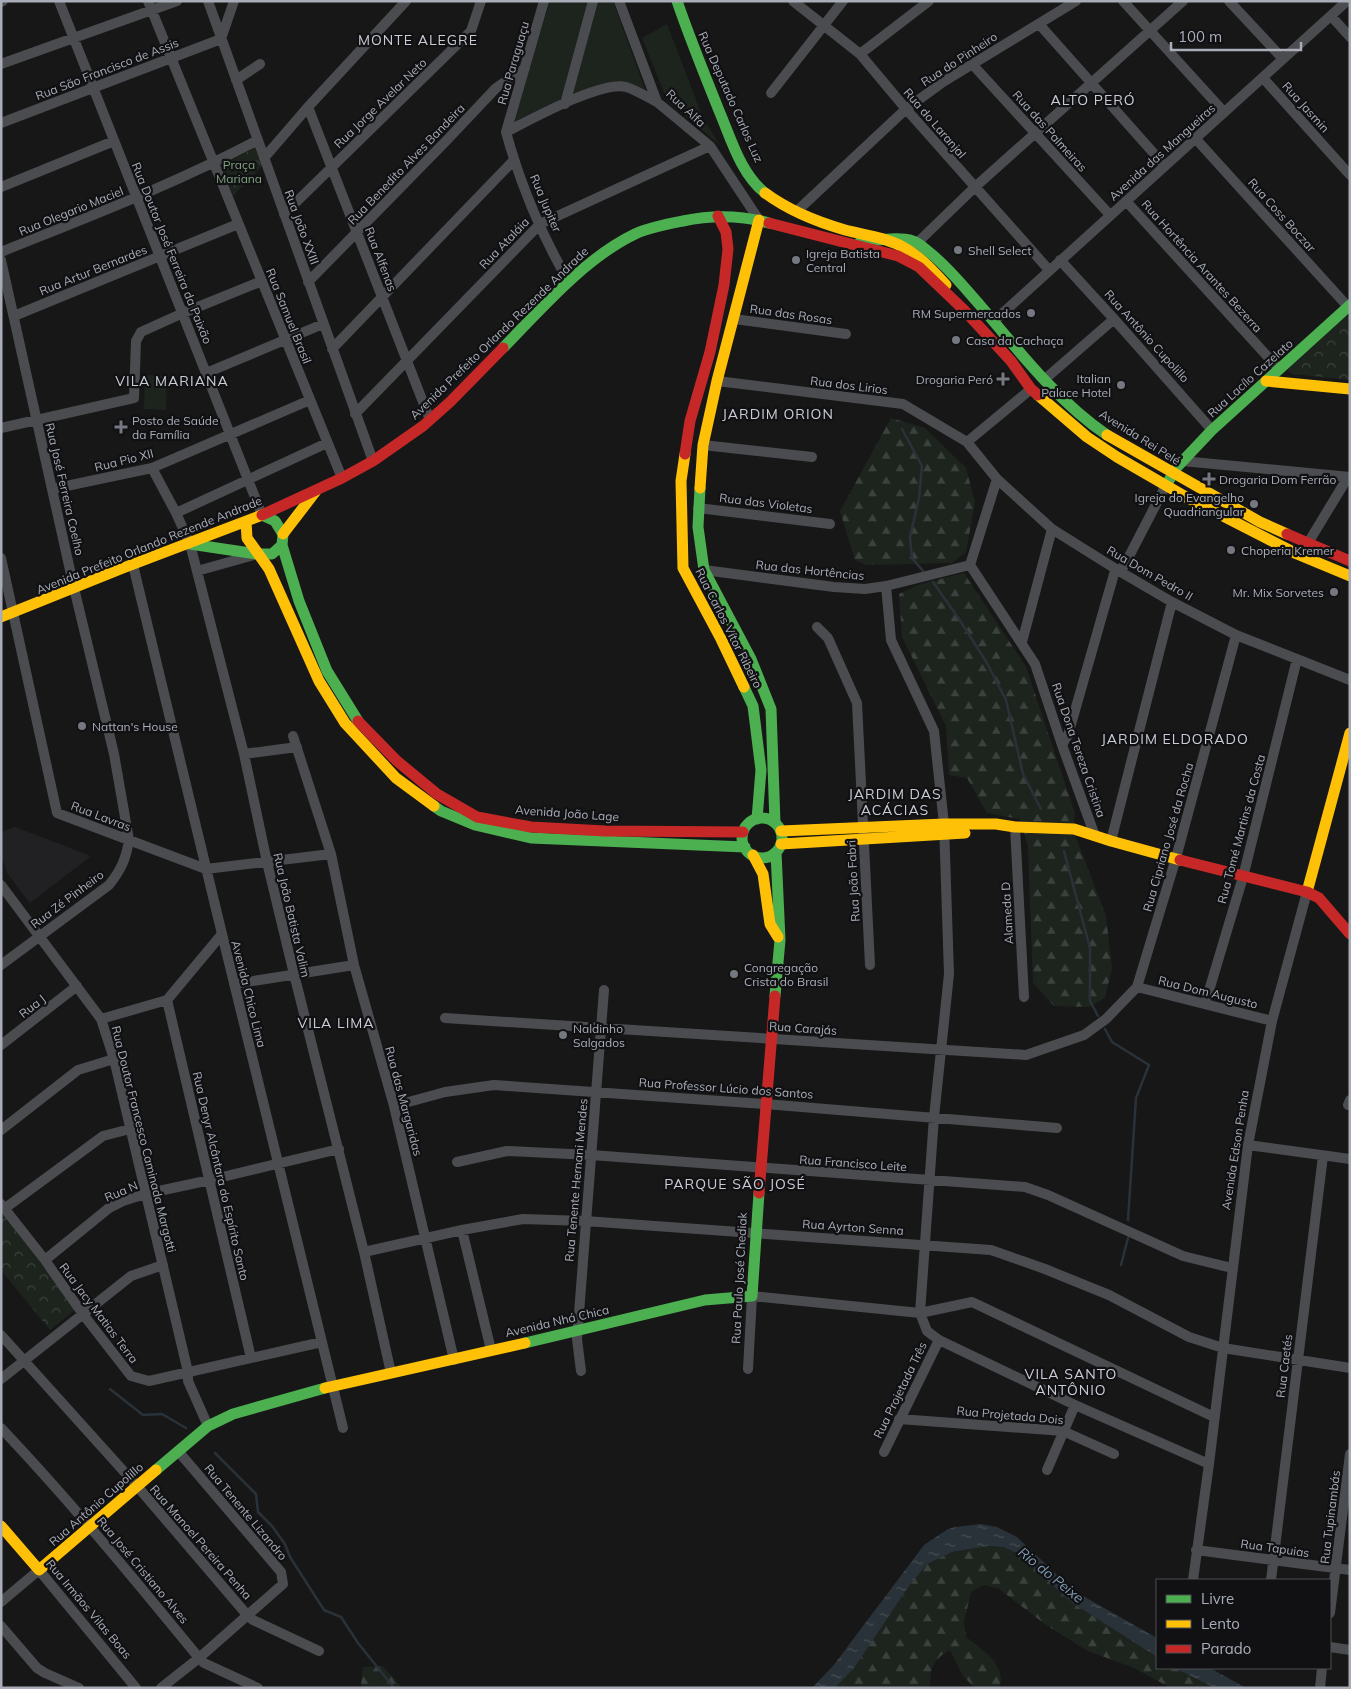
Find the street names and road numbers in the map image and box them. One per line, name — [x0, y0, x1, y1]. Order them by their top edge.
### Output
street label: Rua Paraguaçu — [494, 20, 532, 106]
street label: Rua Deputado Carlos Luz — [695, 29, 767, 165]
street label: Rua do Pinheiro — [918, 29, 1000, 89]
street label: Rua São Francisco de Assis — [33, 35, 181, 103]
street label: Rua Jorge Avelar Neto — [331, 55, 430, 151]
street label: Rua Jasmin — [1279, 79, 1333, 135]
street label: Rua do Laranjal — [900, 85, 970, 161]
street label: Rua Alfa — [663, 86, 709, 130]
street label: Rua das Palmeiras — [1010, 87, 1090, 175]
street label: Avenida das Mangueiras — [1106, 100, 1218, 204]
street label: Rua Benedito Alves Bandeira — [344, 101, 468, 227]
street label: Rua Doutor José Ferreira da Paixão — [129, 160, 215, 346]
street label: Rua Jupiter — [527, 172, 565, 235]
street label: Rua Coss Boczar — [1245, 175, 1319, 255]
street label: Rua Olegario Maciel — [16, 183, 126, 239]
street label: Rua João XXIII — [282, 188, 322, 266]
street label: Rua Hortência Arantes Bezerra — [1138, 197, 1266, 335]
street label: Rua Ataláia — [476, 214, 532, 272]
street label: Rua Alfenas — [362, 225, 400, 293]
street label: Rua Artur Bernardes — [37, 242, 149, 298]
street label: Avenida Prefeito Orlando Rezende Andrade — [407, 244, 591, 422]
street label: Rua Samuel Brasil — [263, 266, 315, 366]
street label: Rua Antônio Cupolillo — [1101, 287, 1193, 386]
street label: Rua das Rosas — [749, 301, 833, 327]
street label: Rua Lacílo Cazelato — [1204, 336, 1296, 420]
street label: Rua dos Lirios — [809, 373, 889, 397]
street label: Avenida Rei Pelé — [1097, 406, 1183, 468]
street label: Rua José Ferreira Coelho — [42, 421, 88, 557]
street label: Rua Pio XII — [93, 445, 155, 475]
street label: Rua das Violetas — [718, 490, 814, 516]
street label: Avenida Prefeito Orlando Rezende Andrade — [34, 493, 264, 597]
street label: Rua Dom Pedro II — [1104, 542, 1196, 604]
street label: Rua das Hortências — [755, 557, 865, 583]
street label: Rua Carlos Vítor Ribeiro — [692, 566, 766, 691]
street label: Rua Dona Tereza Cristina — [1049, 681, 1109, 819]
street label: Rua Tomé Martins da Costa — [1214, 753, 1268, 905]
street label: Rua Cipriano José da Rocha — [1140, 761, 1196, 913]
street label: Rua Lavras — [69, 798, 133, 834]
street label: Avenida João Lage — [514, 802, 620, 824]
street label: Rua João Fabri — [843, 840, 863, 922]
street label: Rua João Batista Valim — [270, 851, 314, 979]
street label: Rua Zé Pinheiro — [28, 867, 107, 931]
street label: Alameda D — [998, 881, 1016, 945]
street label: Avenida Chico Lima — [228, 939, 270, 1049]
street label: Rua Dom Augusto — [1157, 972, 1259, 1012]
street label: Rua J — [16, 991, 48, 1021]
street label: Rua Carajás — [768, 1018, 838, 1038]
street label: Rua Doutor Francesco Caminada Margotti — [109, 1024, 180, 1254]
street label: Rua das Margaridas — [382, 1045, 426, 1157]
street label: Rua Denyr Alcântara do Espírito Santo — [190, 1070, 252, 1282]
street label: Rua Professor Lúcio dos Santos — [638, 1074, 814, 1102]
street label: Avenida Edson Penha — [1218, 1089, 1252, 1211]
street label: Rua Tenente Hernani Mendes — [561, 1098, 591, 1262]
street label: Rua Francisco Leite — [799, 1152, 907, 1174]
street label: Rua N — [102, 1177, 140, 1205]
street label: Rua Paulo José Chediak — [728, 1211, 750, 1344]
street label: Rua Ayrton Senna — [802, 1216, 904, 1238]
street label: Rua Jacy Matias Terra — [56, 1260, 142, 1366]
street label: Avenida Nhá Chica — [504, 1302, 610, 1340]
street label: Rua Caetés — [1273, 1333, 1295, 1399]
street label: Rua Projetada Três — [870, 1339, 930, 1441]
street label: Rua Projetada Dois — [956, 1403, 1064, 1427]
street label: Rua Antônio Cupolillo — [46, 1459, 146, 1549]
street label: Rua Tenente Lizandro — [201, 1461, 291, 1563]
street label: Rua Tupinambás — [1317, 1469, 1343, 1565]
street label: Rua Manoel Pereira Penha — [147, 1482, 255, 1602]
street label: Rua José Cristiano Alves — [94, 1513, 192, 1627]
street label: Rua Tapuias — [1240, 1536, 1310, 1560]
street label: Rua Irmãos Vilas Boas — [43, 1556, 135, 1662]

